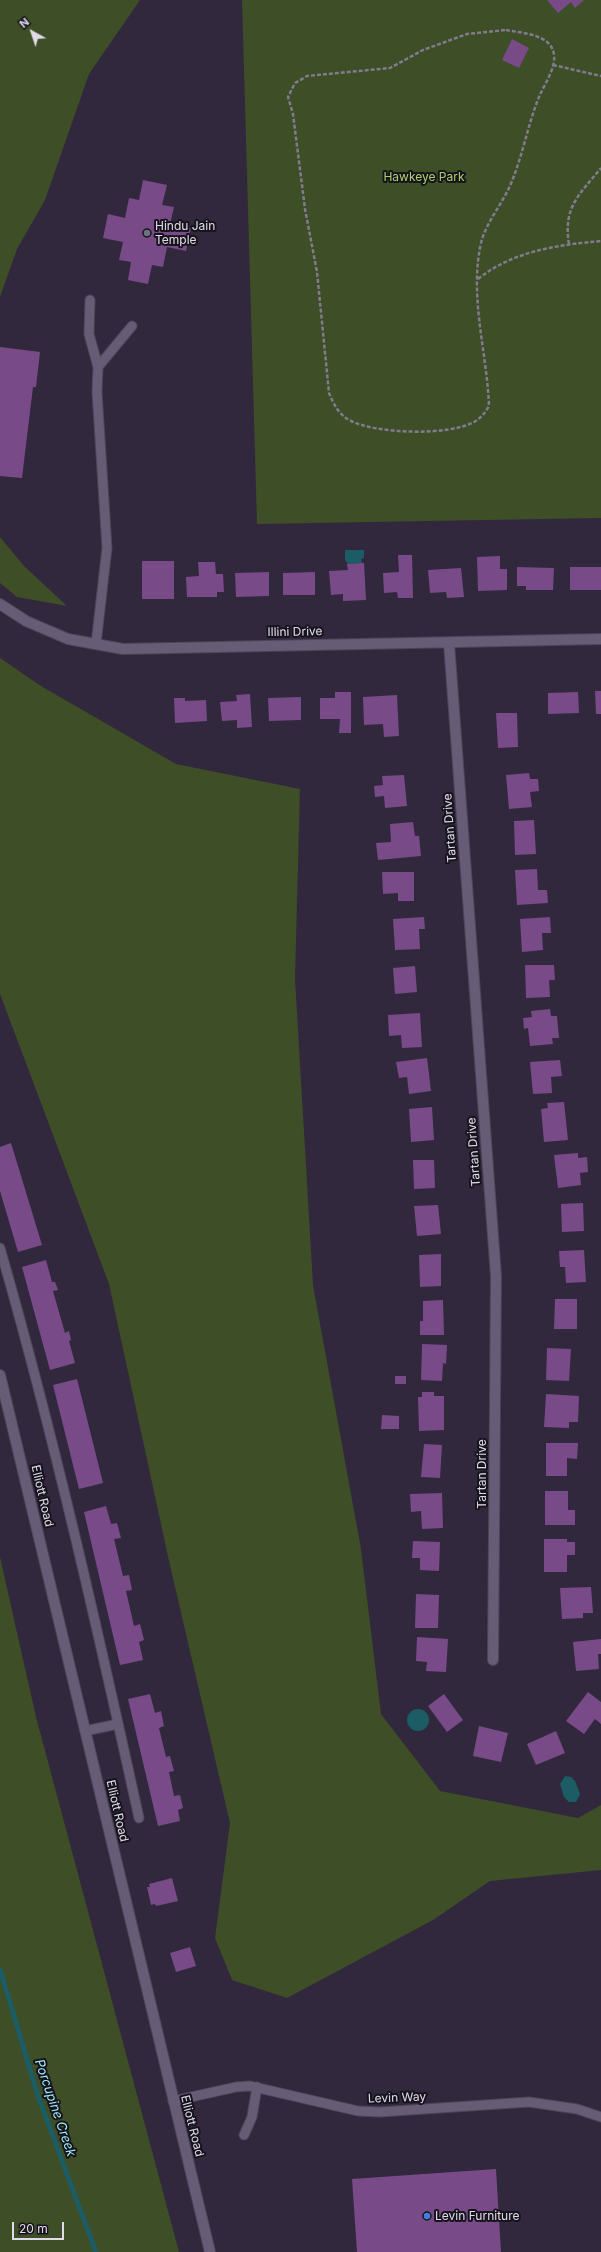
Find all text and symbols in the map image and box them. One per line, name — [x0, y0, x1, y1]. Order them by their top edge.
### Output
north arrow — [12, 12, 52, 52]
text: N — [17, 15, 32, 31]
park label: Hawkeye Park — [383, 170, 465, 184]
place label: Hindu Jain Temple — [155, 219, 215, 247]
marker: Hindu Jain Temple — [142, 228, 152, 238]
street label: Illini Drive — [267, 624, 323, 640]
street label: Tartan Drive — [440, 793, 460, 863]
street label: Tartan Drive — [464, 1117, 484, 1187]
street label: Tartan Drive — [475, 1439, 489, 1509]
street label: Elliott Road — [28, 1464, 56, 1528]
street label: Elliott Road — [103, 1779, 131, 1843]
water label: Porcupine Creek — [31, 2057, 79, 2159]
street label: Levin Way — [368, 2090, 426, 2106]
street label: Elliott Road — [177, 2094, 207, 2158]
place label: Levin Furniture — [435, 2209, 519, 2223]
marker: Levin Furniture — [422, 2211, 432, 2221]
scale bar — [14, 2214, 66, 2240]
text: 20 m — [19, 2221, 48, 2236]

